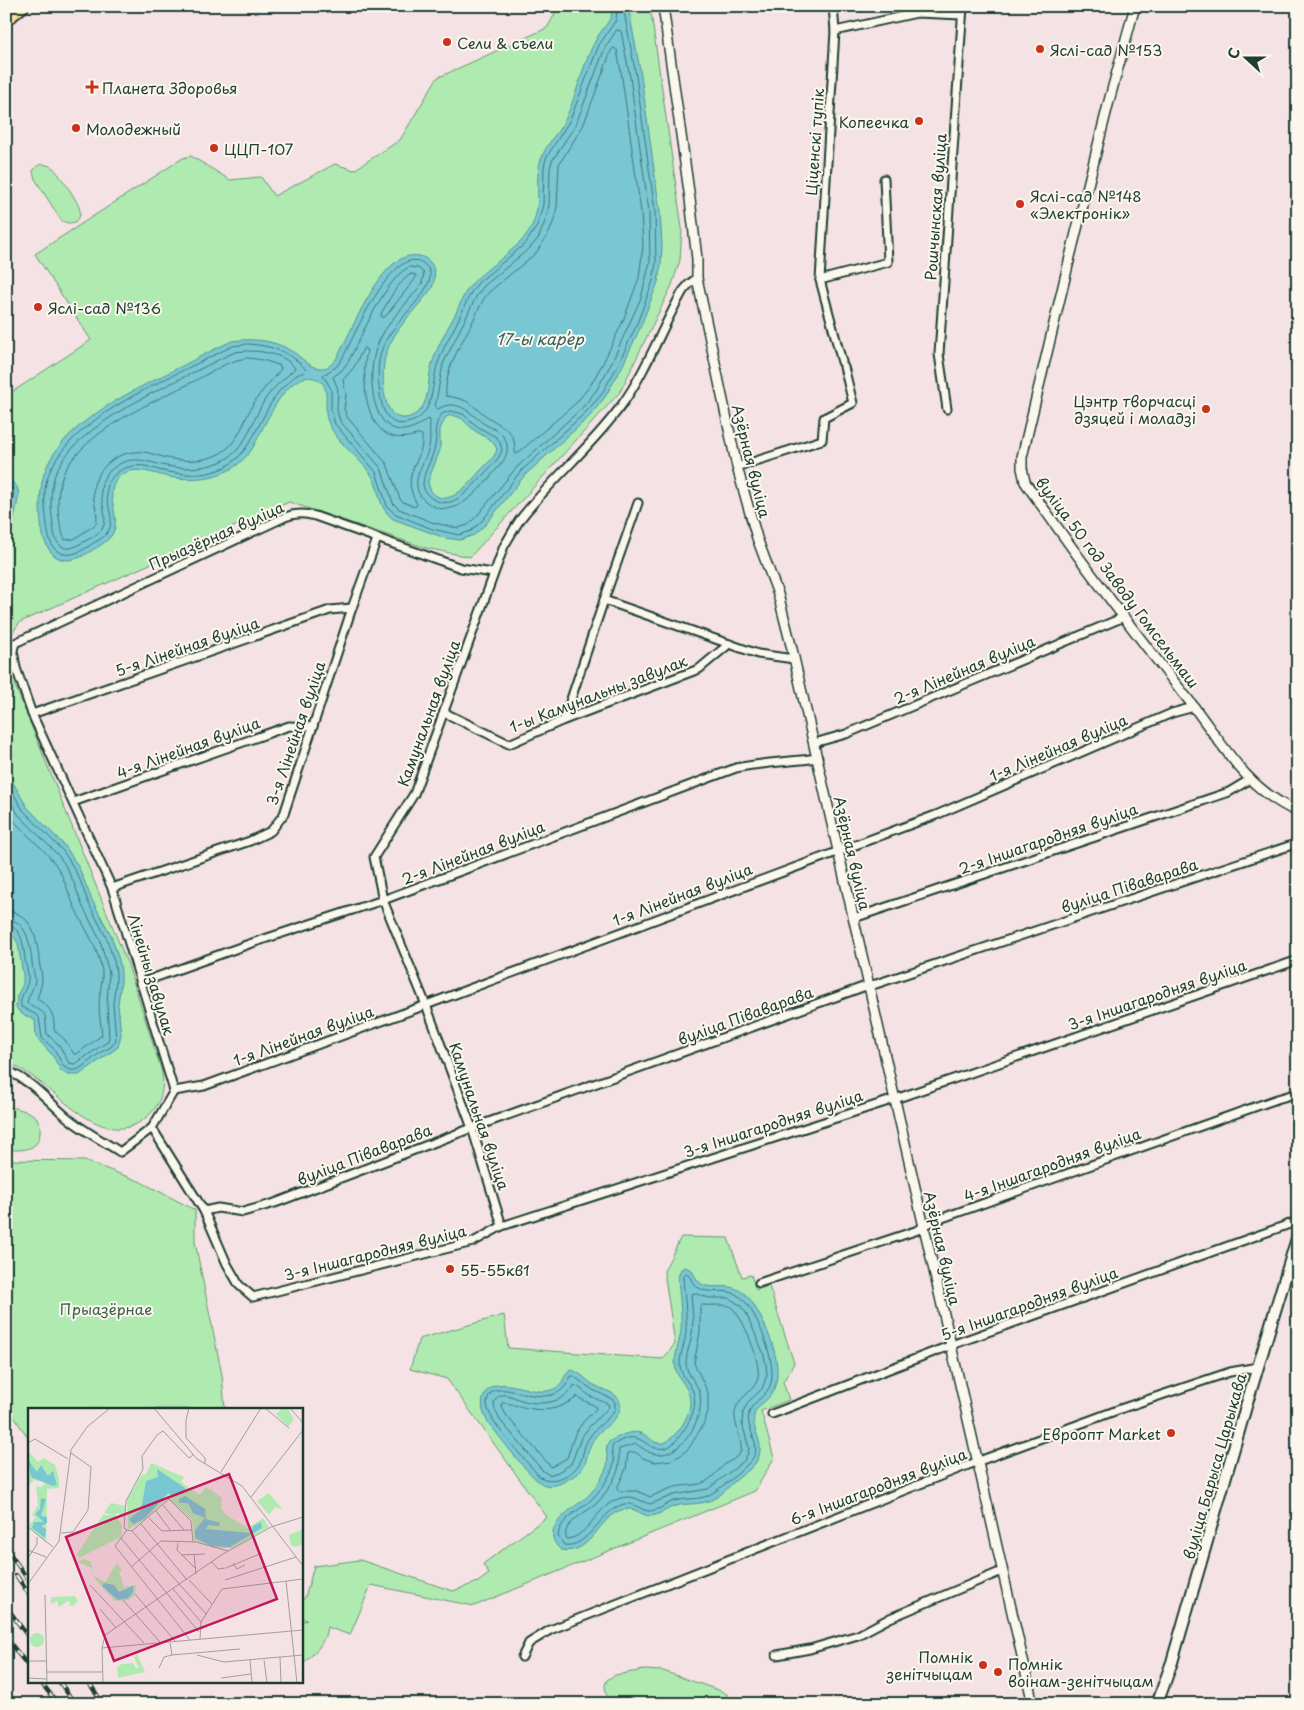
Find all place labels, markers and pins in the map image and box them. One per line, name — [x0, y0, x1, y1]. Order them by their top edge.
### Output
place label: Сели & съели — [457, 31, 553, 54]
marker: Сели & съели — [441, 36, 453, 48]
place label: Яслі-сад №153 — [1050, 38, 1162, 61]
marker: Яслі-сад №153 — [1034, 43, 1046, 55]
place label: Планета Здоровья — [102, 76, 238, 99]
marker: Планета Здоровья — [86, 81, 98, 93]
place label: Копеечка — [839, 110, 910, 133]
marker: Копеечка — [913, 115, 925, 127]
place label: Молодежный — [86, 117, 181, 140]
marker: Молодежный — [70, 122, 82, 134]
place label: ЦЦП-107 — [224, 137, 294, 160]
marker: ЦЦП-107 — [208, 142, 220, 154]
place label: Яслі-сад №148 «Электронік» — [1030, 184, 1142, 224]
marker: Яслі-сад №148 «Электронік» — [1014, 198, 1026, 210]
place label: Яслі-сад №136 — [48, 296, 161, 319]
marker: Яслі-сад №136 — [32, 301, 44, 313]
place label: Цэнтр творчасці дзяцей і моладзі — [1073, 389, 1196, 429]
marker: Цэнтр творчасці дзяцей і моладзі — [1200, 403, 1212, 415]
place label: 55-55кв1 — [460, 1258, 530, 1281]
marker: 55-55кв1 — [444, 1263, 456, 1275]
place label: Евроопт Market — [1043, 1422, 1161, 1445]
marker: Евроопт Market — [1165, 1427, 1177, 1439]
place label: Помнік зенітчыцам — [886, 1645, 973, 1685]
place label: Помнік воінам-зенітчыцам — [1008, 1652, 1154, 1692]
marker: Помнік зенітчыцам — [977, 1659, 989, 1671]
marker: Помнік воінам-зенітчыцам — [992, 1666, 1004, 1678]

